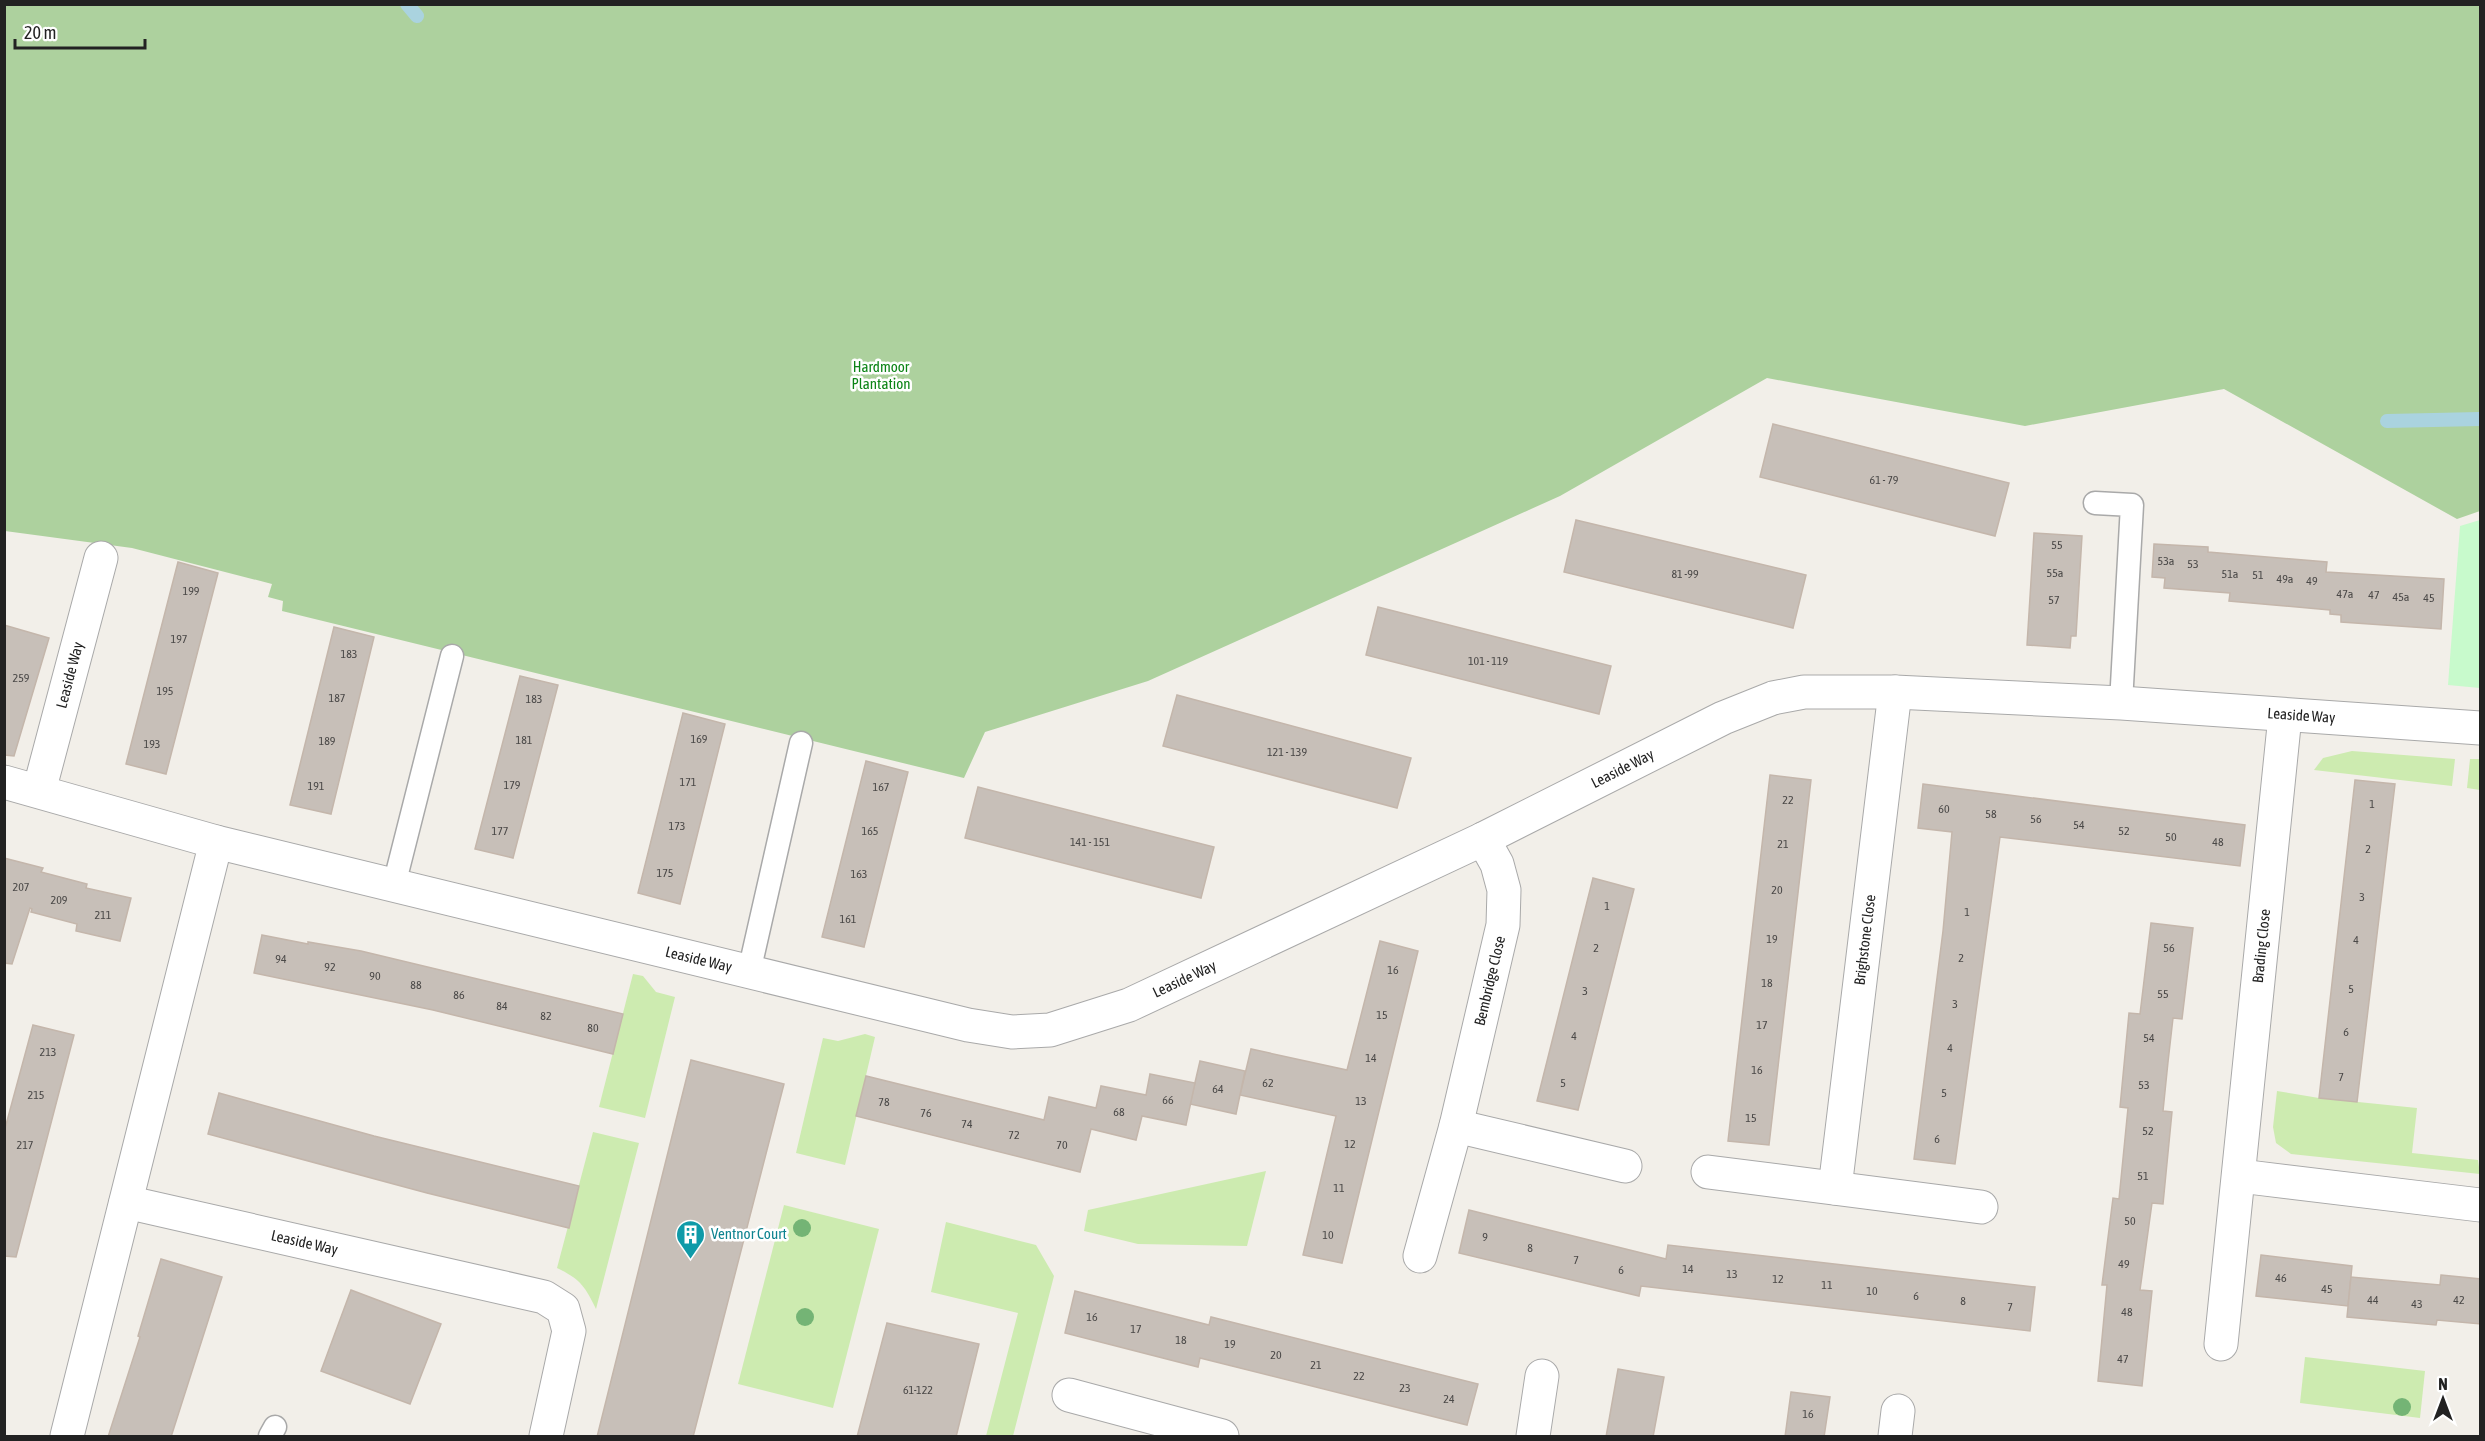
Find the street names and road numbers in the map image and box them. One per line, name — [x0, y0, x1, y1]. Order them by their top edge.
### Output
street label: Leaside Way — [52, 640, 86, 710]
street label: Leaside Way — [2267, 704, 2336, 726]
street label: Leaside Way — [1588, 745, 1656, 791]
street label: Brighstone Close — [1851, 893, 1878, 986]
street label: Brading Close — [2249, 908, 2273, 984]
street label: Bembridge Close — [1471, 934, 1508, 1027]
street label: Leaside Way — [664, 943, 734, 975]
street label: Leaside Way — [1150, 956, 1219, 1001]
street label: Leaside Way — [270, 1226, 340, 1258]

